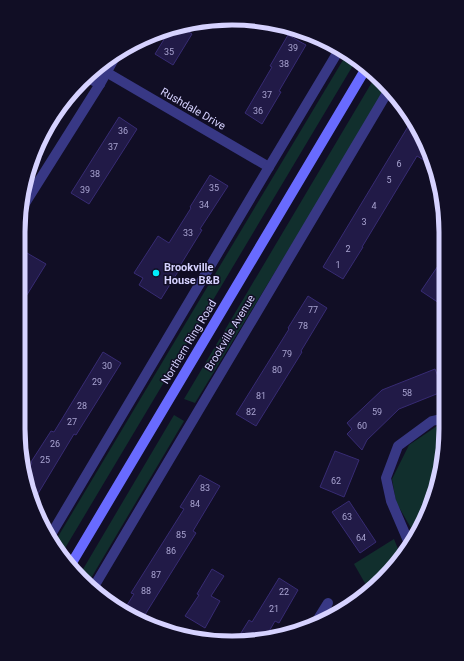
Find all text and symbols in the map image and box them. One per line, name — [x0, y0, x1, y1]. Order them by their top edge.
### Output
house number: 39 — [288, 43, 298, 53]
house number: 35 — [164, 47, 174, 57]
house number: 38 — [279, 59, 289, 69]
street label: Rushdale Drive — [158, 85, 228, 133]
house number: 37 — [262, 90, 272, 100]
house number: 36 — [253, 106, 263, 116]
house number: 36 — [118, 126, 128, 136]
house number: 37 — [108, 142, 118, 152]
house number: 6 — [396, 159, 402, 169]
house number: 38 — [90, 169, 100, 179]
house number: 5 — [386, 175, 392, 185]
house number: 35 — [209, 183, 219, 193]
house number: 39 — [80, 185, 90, 195]
house number: 34 — [199, 200, 209, 210]
house number: 4 — [371, 201, 377, 211]
house number: 3 — [361, 217, 367, 227]
house number: 33 — [183, 228, 193, 238]
house number: 2 — [345, 244, 351, 254]
house number: 1 — [335, 260, 341, 270]
place label: Brookville House B&B — [164, 261, 220, 287]
marker: Brookville House B&B — [151, 268, 161, 278]
street label: Brookville Avenue — [202, 292, 258, 373]
street label: Northern Ring Road — [159, 298, 219, 386]
house number: 77 — [308, 305, 318, 315]
house number: 78 — [298, 321, 308, 331]
house number: 79 — [282, 349, 292, 359]
house number: 30 — [102, 361, 112, 371]
house number: 80 — [272, 365, 282, 375]
house number: 29 — [92, 377, 102, 387]
house number: 58 — [402, 388, 412, 398]
house number: 81 — [256, 391, 266, 401]
house number: 28 — [77, 401, 87, 411]
house number: 82 — [246, 407, 256, 417]
house number: 59 — [372, 407, 382, 417]
house number: 27 — [67, 417, 77, 427]
house number: 60 — [357, 421, 367, 431]
house number: 26 — [50, 439, 60, 449]
house number: 25 — [40, 455, 50, 465]
house number: 62 — [331, 476, 341, 486]
house number: 83 — [200, 483, 210, 493]
house number: 84 — [190, 499, 200, 509]
house number: 63 — [342, 512, 352, 522]
house number: 85 — [176, 530, 186, 540]
house number: 64 — [356, 533, 366, 543]
house number: 86 — [166, 546, 176, 556]
house number: 87 — [151, 570, 161, 580]
house number: 88 — [141, 586, 151, 596]
house number: 22 — [279, 587, 289, 597]
house number: 21 — [269, 604, 279, 614]

